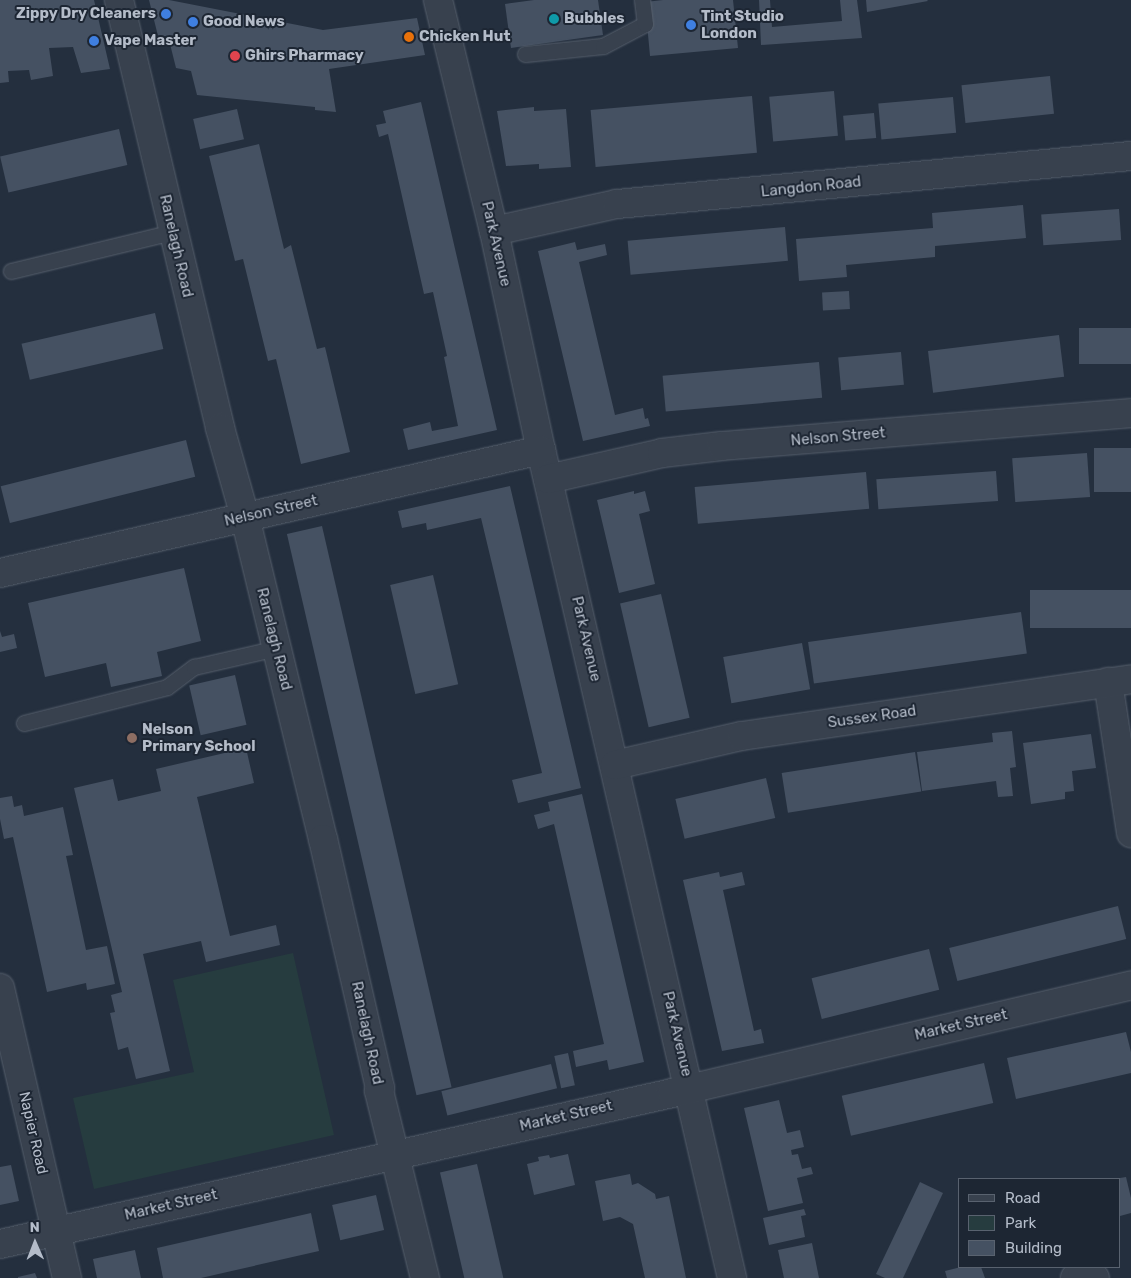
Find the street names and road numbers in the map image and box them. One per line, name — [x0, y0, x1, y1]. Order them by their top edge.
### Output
street label: Langdon Road — [760, 173, 862, 201]
street label: Ranelagh Road — [155, 193, 197, 299]
street label: Park Avenue — [477, 199, 515, 289]
street label: Nelson Street — [790, 424, 886, 450]
street label: Nelson Street — [223, 492, 319, 530]
street label: Ranelagh Road — [253, 586, 295, 692]
street label: Park Avenue — [567, 594, 605, 684]
street label: Sussex Road — [827, 702, 917, 732]
street label: Ranelagh Road — [347, 980, 387, 1086]
street label: Park Avenue — [658, 989, 696, 1079]
street label: Market Street — [913, 1006, 1009, 1044]
street label: Napier Road — [15, 1090, 51, 1176]
street label: Market Street — [518, 1097, 614, 1135]
street label: Market Street — [123, 1186, 219, 1224]

